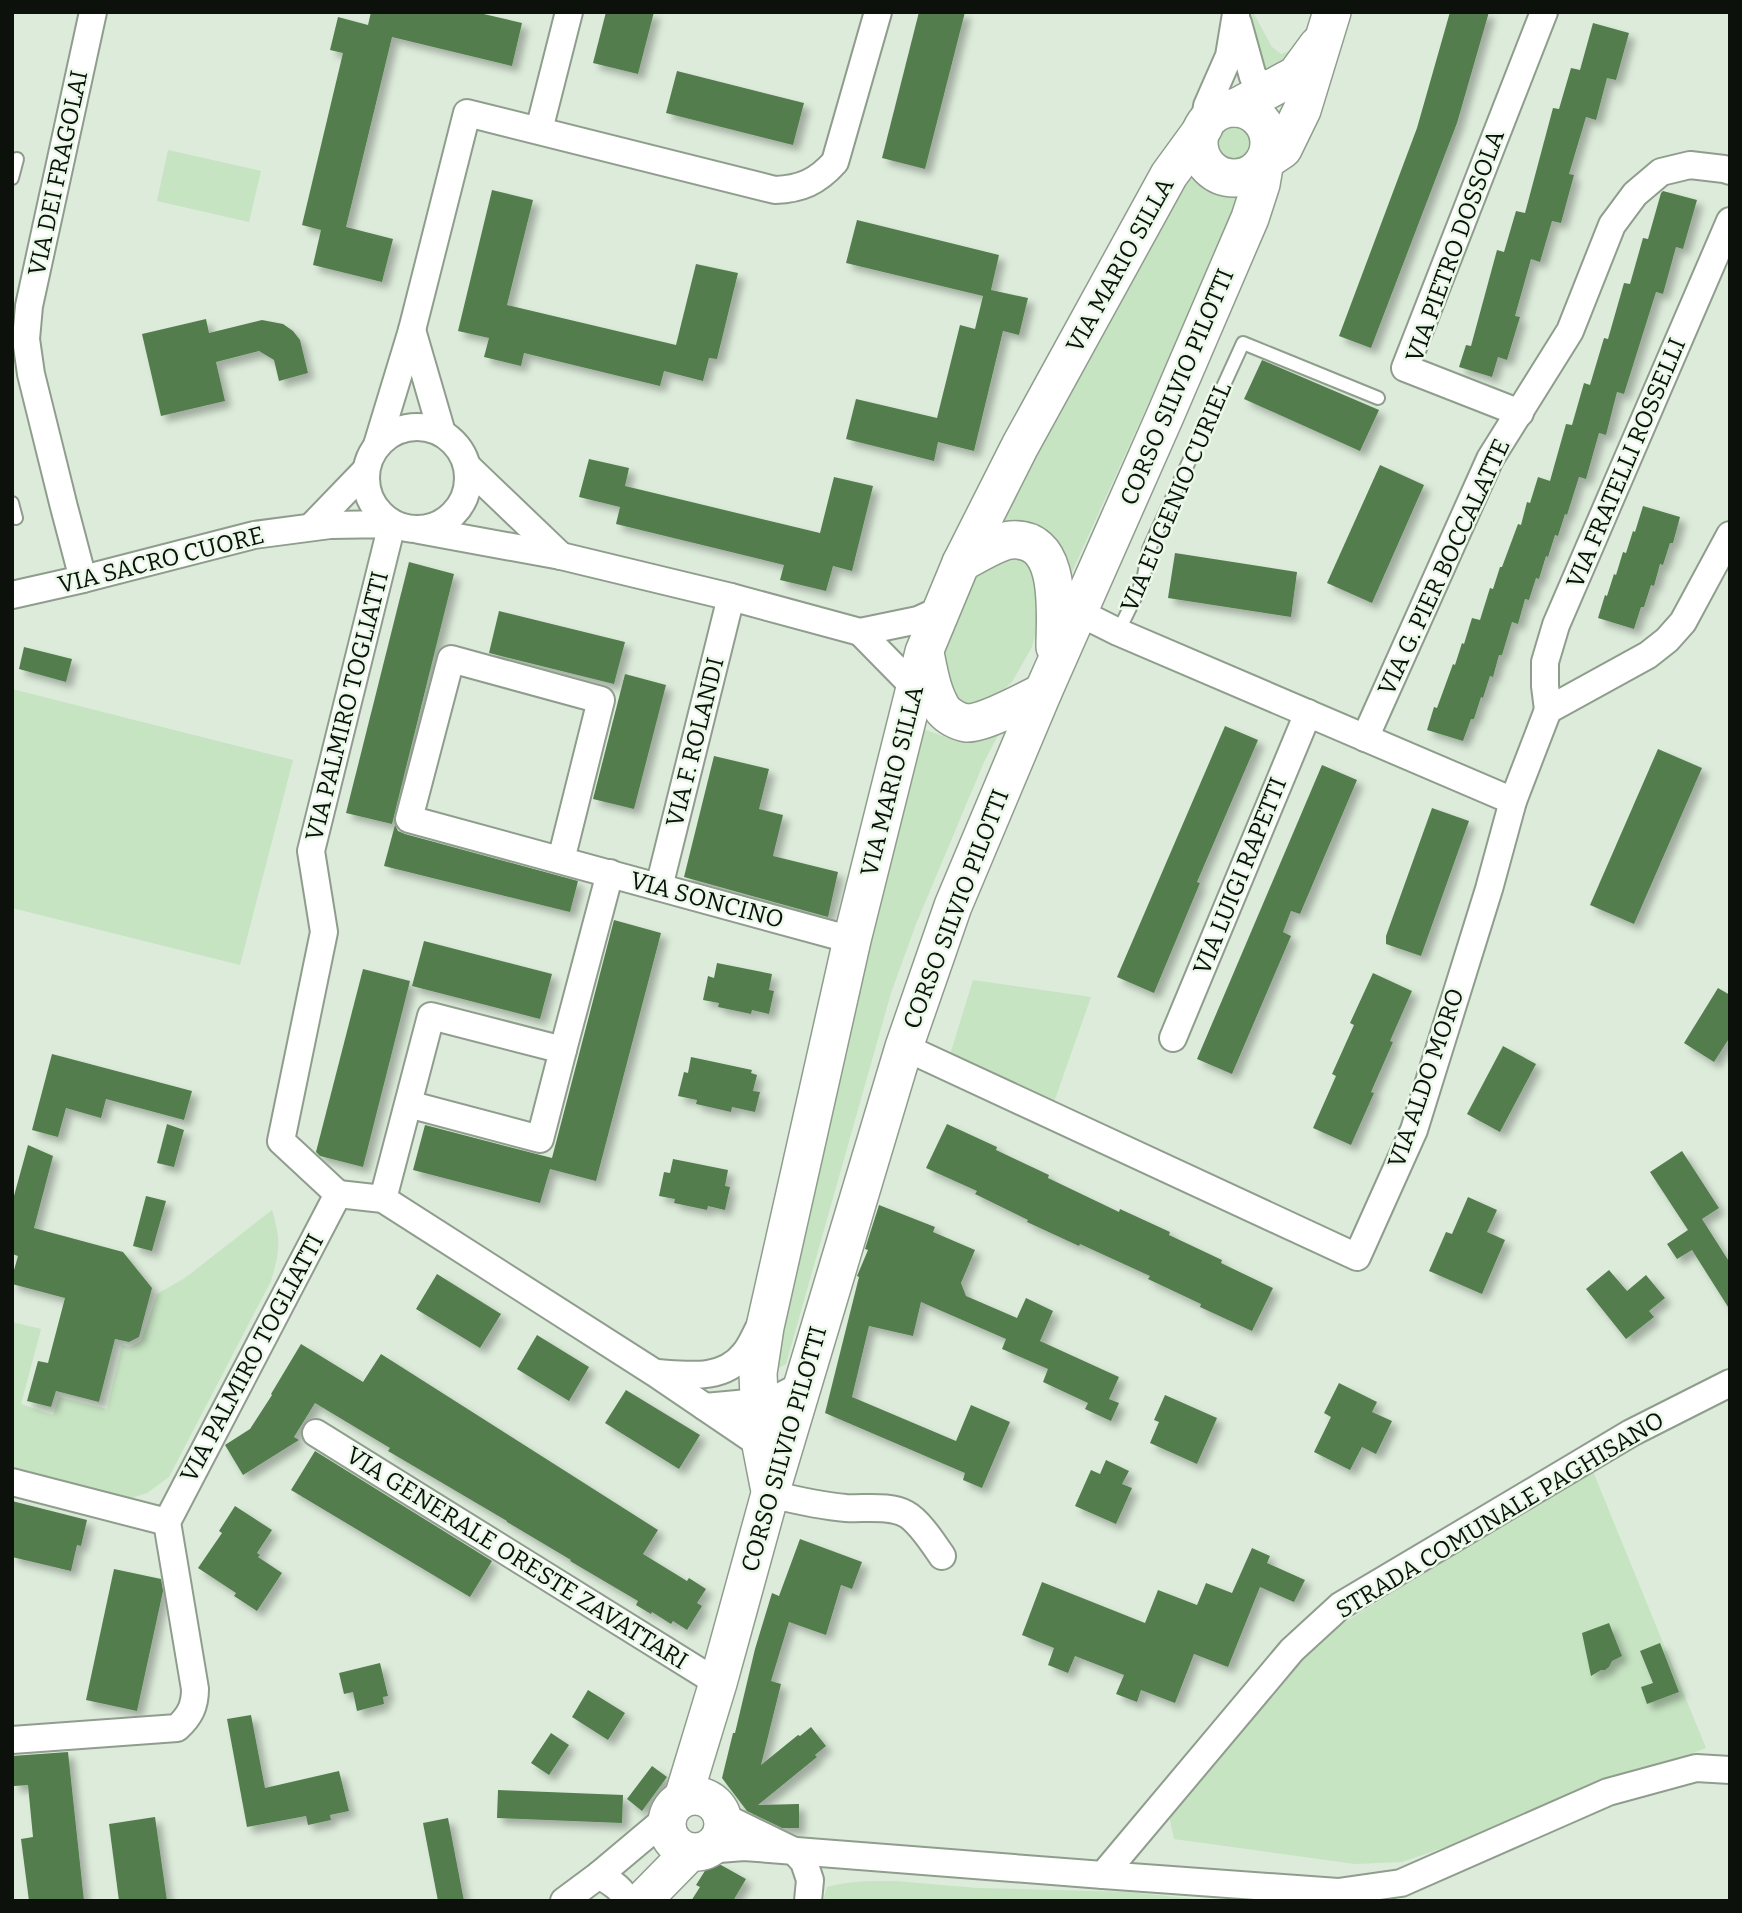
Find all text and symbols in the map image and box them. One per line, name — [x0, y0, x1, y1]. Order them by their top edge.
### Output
street label: VIA DEI FRAGOLAI — [23, 68, 93, 278]
street label: VIA PIETRO DOSSOLA — [1400, 126, 1510, 366]
street label: VIA MARIO SILLA — [1060, 173, 1180, 357]
street label: CORSO SILVIO PILOTTI — [1115, 265, 1239, 509]
street label: VIA FRATELLI ROSSELLI — [1561, 334, 1691, 592]
street label: VIA EUGENIO CURIEL — [1115, 378, 1237, 616]
street label: VIA G. PIER BOCCALATTE — [1372, 434, 1516, 700]
street label: VIA SACRO CUORE — [55, 521, 267, 599]
street label: VIA PALMIRO TOGLIATTI — [300, 568, 394, 844]
street label: VIA F. ROLANDI — [660, 654, 730, 830]
street label: VIA MARIO SILLA — [855, 683, 929, 879]
street label: VIA LUIGI RAPETTI — [1188, 773, 1292, 979]
street label: CORSO SILVIO PILOTTI — [897, 785, 1015, 1033]
street label: VIA SONCINO — [627, 866, 787, 934]
street label: VIA ALDO MORO — [1382, 985, 1470, 1171]
street label: VIA PALMIRO TOGLIATTI — [175, 1229, 329, 1487]
street label: CORSO SILVIO PILOTTI — [736, 1323, 832, 1575]
street label: STRADA COMUNALE PAGHISANO — [1331, 1406, 1669, 1624]
street label: VIA GENERALE ORESTE ZAVATTARI — [341, 1441, 693, 1675]

